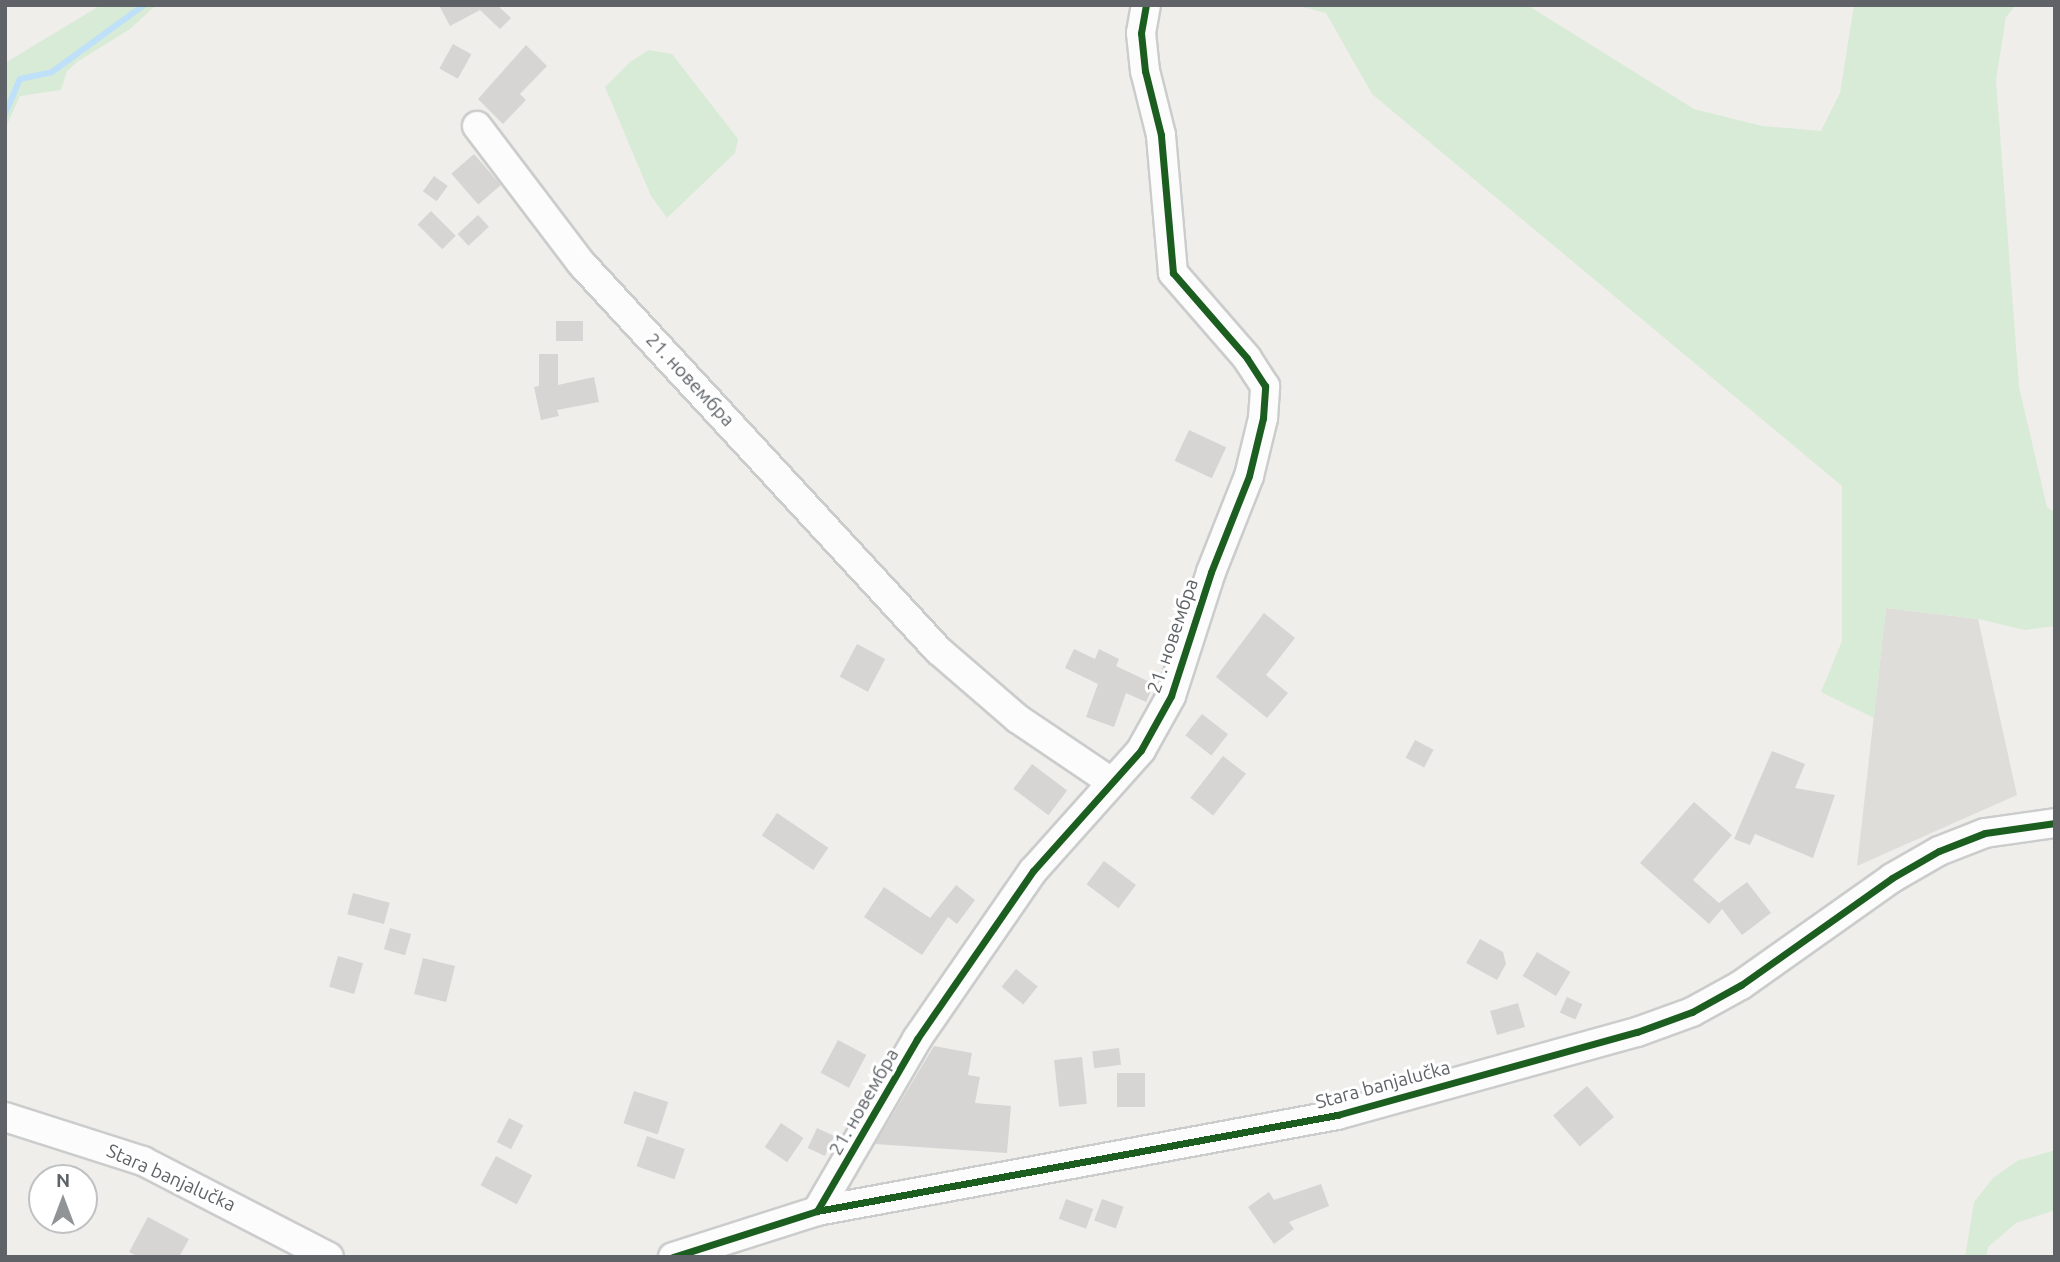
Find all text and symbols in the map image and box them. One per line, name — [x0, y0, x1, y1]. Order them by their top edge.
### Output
street label: 21. новембра — [641, 329, 739, 431]
street label: 21. новембра — [1143, 576, 1203, 696]
street label: 21. новембра — [824, 1045, 904, 1159]
street label: Stara banjalučka — [1313, 1056, 1453, 1114]
street label: Stara banjalučka — [103, 1139, 239, 1217]
north arrow — [28, 1164, 98, 1234]
text: N — [56, 1169, 70, 1191]

